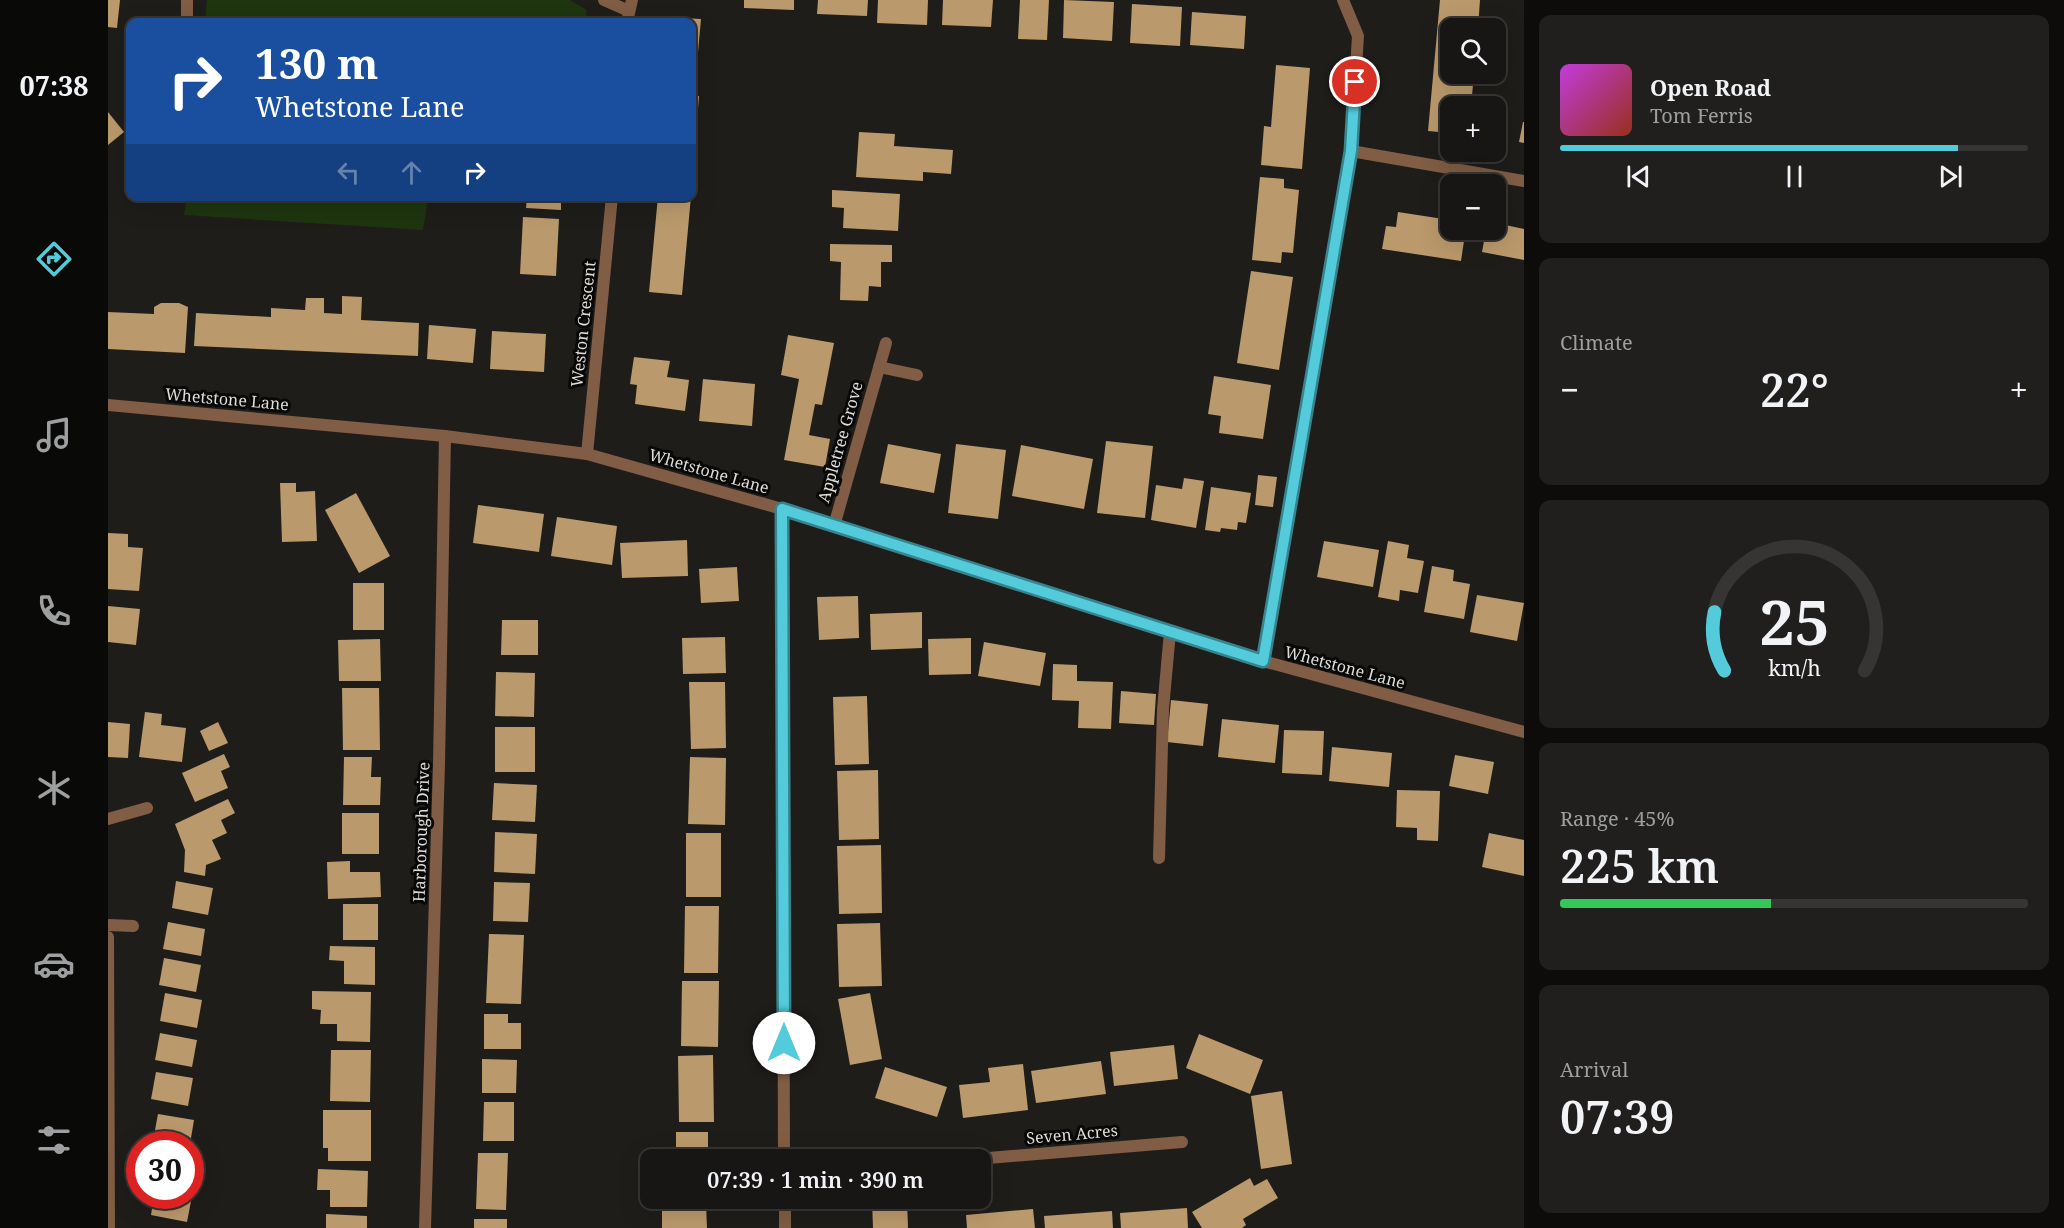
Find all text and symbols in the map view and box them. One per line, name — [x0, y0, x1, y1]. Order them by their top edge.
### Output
map controls — [1440, 18, 1506, 240]
button: search — [1440, 18, 1506, 84]
text: 130 m — [255, 34, 379, 91]
icon: right — [156, 42, 234, 120]
pin — [1329, 56, 1380, 107]
icon: arrive — [1338, 65, 1371, 98]
text: 07:38 — [19, 67, 89, 104]
text: Open Road — [1650, 72, 1771, 102]
text: Whetstone Lane — [255, 88, 464, 125]
button: + — [1440, 96, 1506, 162]
text: Tom Ferris — [1650, 102, 1753, 129]
icon: left — [332, 156, 365, 189]
icon: ahead — [395, 156, 428, 189]
icon: right — [458, 156, 491, 189]
icon: previous — [1622, 160, 1655, 193]
icon: pause — [1778, 160, 1811, 193]
icon: next — [1934, 160, 1967, 193]
button: − — [1440, 174, 1506, 240]
icon: directions — [33, 238, 75, 280]
street label: Weston Crescent — [565, 260, 601, 388]
text: Climate — [1560, 329, 1633, 356]
text: 22° — [1760, 359, 1829, 420]
text: − — [1560, 367, 1579, 412]
text: + — [2010, 367, 2028, 412]
street label: Appletree Grove — [812, 379, 868, 505]
street label: Whetstone Lane — [164, 383, 290, 415]
icon: music — [33, 414, 75, 456]
street label: Whetstone Lane — [646, 443, 772, 499]
text: 25 — [1759, 578, 1829, 663]
icon: phone — [33, 590, 75, 632]
street label: Whetstone Lane — [1282, 640, 1408, 694]
text: km/h — [1768, 653, 1821, 682]
street label: Harborough Drive — [408, 762, 434, 902]
icon: climate — [33, 767, 75, 809]
text: Range · 45% — [1560, 805, 1674, 832]
text: 225 km — [1560, 835, 1719, 896]
icon: car — [33, 943, 75, 985]
position arrow — [752, 1011, 816, 1075]
text: Arrival — [1560, 1056, 1628, 1083]
text: 07:39 — [1560, 1086, 1675, 1147]
icon: filters — [33, 1119, 75, 1161]
street label: Seven Acres — [1025, 1119, 1119, 1149]
speed limit sign: 30 — [126, 1131, 204, 1209]
text: 07:39 · 1 min · 390 m — [707, 1164, 924, 1194]

